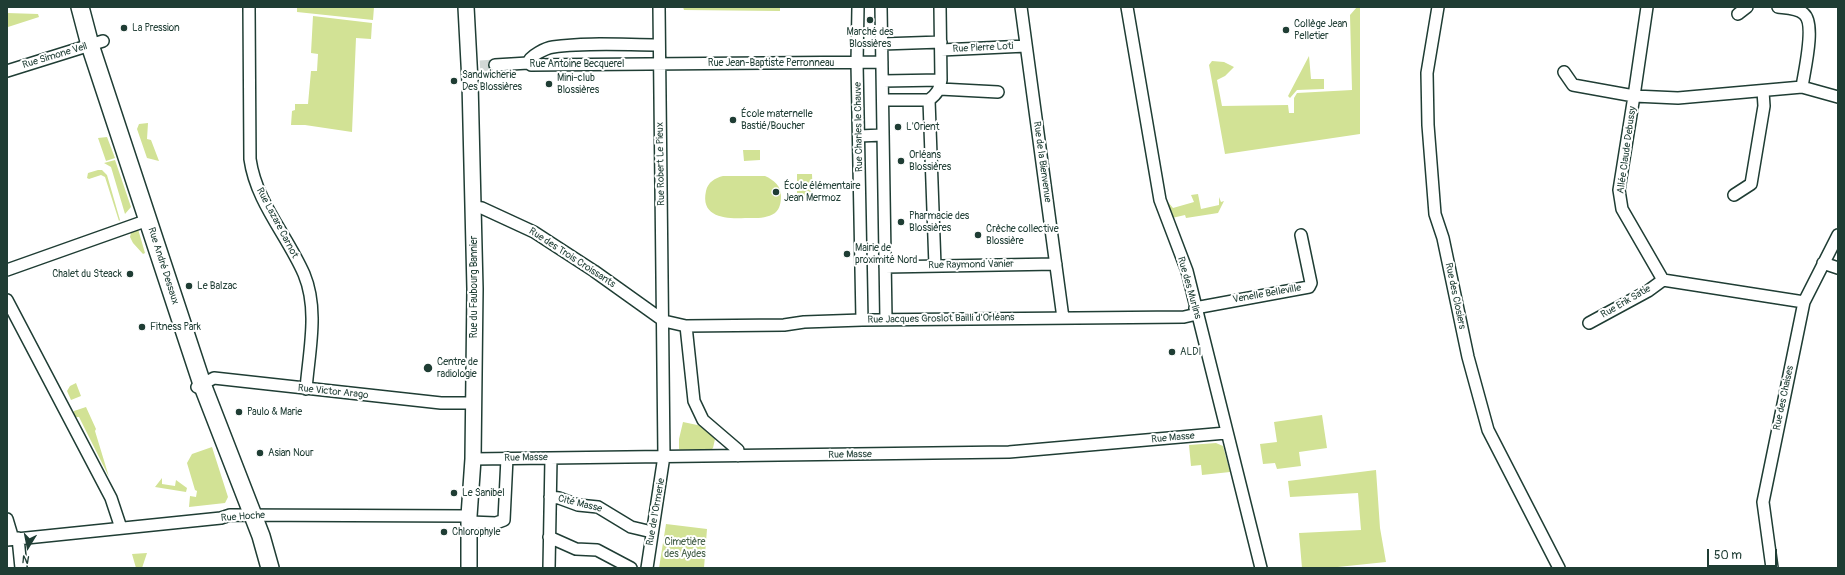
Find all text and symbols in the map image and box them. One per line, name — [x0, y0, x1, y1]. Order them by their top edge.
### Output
marker: Marché des Blossières — [865, 15, 875, 25]
place label: Collège Jean Pelletier — [1294, 18, 1347, 42]
place label: La Pression — [132, 22, 180, 34]
marker: La Pression — [119, 23, 129, 33]
marker: Collège Jean Pelletier — [1281, 25, 1291, 35]
place label: Marché des Blossières — [846, 26, 894, 50]
street label: Rue Simone Veil — [21, 40, 89, 72]
street label: Rue Pierre Loti — [952, 40, 1014, 56]
street label: Rue Jean-Baptiste Perronneau — [708, 57, 834, 69]
street label: Rue Antoine Becquerel — [530, 58, 624, 70]
place label: Sandwicherie Des Blossières — [462, 69, 522, 92]
place label: Mini-club Blossières — [557, 72, 599, 96]
marker: Sandwicherie Des Blossières — [449, 76, 459, 86]
marker: Mini-club Blossières — [544, 79, 554, 89]
street label: Rue Charles le Chauve — [852, 82, 866, 172]
street label: Allée Claude Debussy — [1615, 106, 1639, 194]
place label: École maternelle Bastié/Boucher — [741, 108, 813, 132]
marker: École maternelle Bastié/Boucher — [728, 115, 738, 125]
place label: L'Orient — [906, 121, 940, 133]
street label: Rue de la Bienvenue — [1030, 121, 1054, 203]
street label: Rue Robert Le Pieux — [654, 122, 668, 206]
marker: L'Orient — [893, 122, 903, 132]
place label: Orléans Blossières — [909, 149, 951, 172]
marker: Orléans Blossières — [896, 156, 906, 166]
place label: École élémentaire Jean Mermoz — [784, 180, 860, 204]
street label: Rue Lazare Carnot — [253, 186, 301, 260]
marker: École élémentaire Jean Mermoz — [771, 187, 781, 197]
place label: Pharmacie des Blossières — [909, 210, 969, 234]
marker: Pharmacie des Blossières — [896, 217, 906, 227]
place label: Crèche collective Blossière — [986, 223, 1059, 246]
street label: Rue des Trois Croissants — [526, 225, 618, 291]
street label: Rue André Dessaux — [145, 226, 181, 306]
marker: Crèche collective Blossière — [973, 230, 983, 240]
street label: Rue du Faubourg Bannier — [468, 236, 480, 338]
place label: Mairie de proximité Nord — [855, 242, 917, 266]
marker: Mairie de proximité Nord — [842, 249, 852, 259]
street label: Rue des Murlins — [1174, 255, 1204, 321]
street label: Rue Raymond Vanier — [928, 258, 1014, 272]
street label: Rue des Closiers — [1442, 262, 1468, 330]
place label: Chalet du Steack — [52, 268, 122, 280]
marker: Chalet du Steack — [125, 269, 135, 279]
place label: Le Balzac — [197, 280, 237, 292]
marker: Le Balzac — [184, 281, 194, 291]
street label: Venelle Belleville — [1232, 282, 1302, 306]
street label: Rue Erik Satie — [1599, 283, 1653, 321]
street label: Rue Jacques Groslot Bailli d'Orléans — [867, 312, 1015, 326]
place label: Fitness Park — [150, 321, 201, 333]
marker: Fitness Park — [137, 322, 147, 332]
place label: ALDI — [1180, 346, 1201, 358]
marker: ALDI — [1167, 347, 1177, 357]
place label: Centre de radiologie — [437, 356, 478, 380]
marker: Centre de radiologie — [422, 362, 434, 374]
street label: Rue des Chaises — [1771, 365, 1797, 431]
street label: Rue Victor Arago — [297, 382, 369, 402]
place label: Paulo & Marie — [247, 406, 302, 418]
marker: Paulo & Marie — [234, 407, 244, 417]
street label: Rue Masse — [1151, 430, 1195, 446]
place label: Asian Nour — [268, 447, 314, 459]
marker: Asian Nour — [255, 448, 265, 458]
street label: Rue Masse — [828, 449, 872, 461]
street label: Rue Masse — [504, 452, 548, 464]
street label: Rue de l'Ormerie — [644, 477, 668, 547]
place label: Le Sanibel — [462, 487, 505, 499]
marker: Le Sanibel — [449, 488, 459, 498]
street label: Cité Masse — [557, 493, 603, 515]
street label: Rue Hoche — [220, 509, 266, 525]
place label: Chlorophyle — [452, 526, 500, 538]
north arrow — [8, 527, 48, 567]
marker: Chlorophyle — [439, 527, 449, 537]
park label: Cimetière des Aydes — [664, 536, 706, 560]
scale bar — [1709, 541, 1779, 567]
text: 50 m — [1714, 548, 1742, 563]
text: N — [21, 552, 31, 566]

